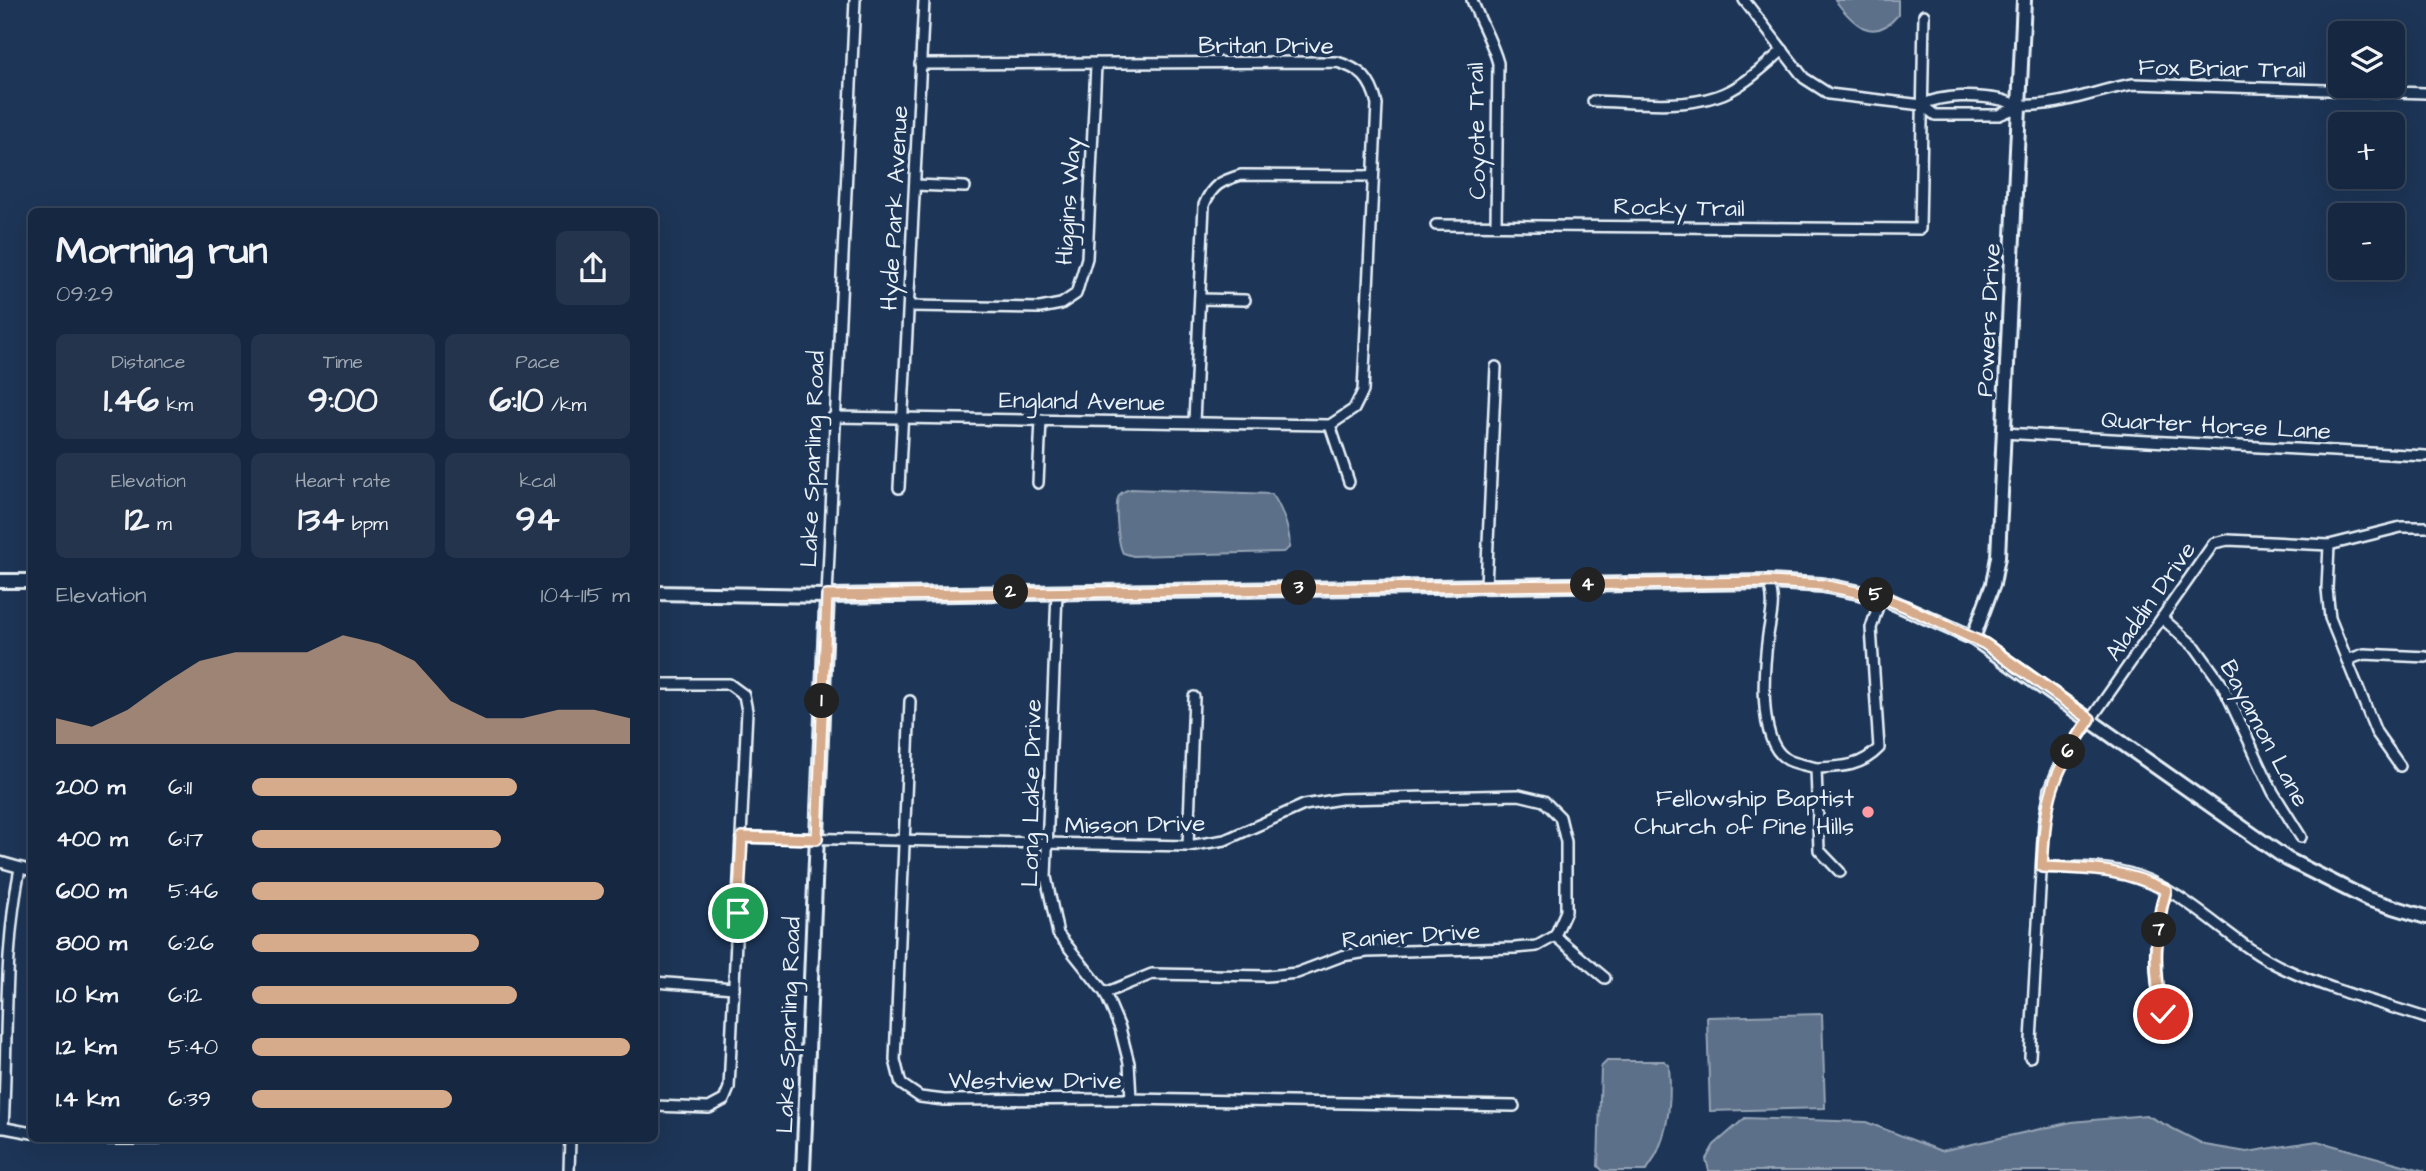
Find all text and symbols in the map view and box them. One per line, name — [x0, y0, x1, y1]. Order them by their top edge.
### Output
map controls — [2328, 21, 2405, 280]
button: layers — [2328, 21, 2405, 98]
street label: Britan Drive — [1198, 29, 1334, 63]
street label: Fox Briar Trail — [2138, 51, 2306, 87]
street label: Coyote Trail — [1459, 62, 1496, 200]
street label: Hyde Park Avenue — [873, 104, 918, 312]
button: + — [2328, 112, 2405, 189]
street label: Higgins Way — [1048, 136, 1091, 266]
street label: Rocky Trail — [1613, 190, 1745, 227]
button: − — [2328, 203, 2405, 280]
text: Morning run — [56, 226, 268, 278]
button: share — [556, 231, 630, 305]
street label: Powers Drive — [1968, 242, 2010, 398]
text: 09:29 — [56, 278, 114, 310]
text: Distance — [111, 349, 185, 376]
text: Time — [323, 349, 363, 376]
text: Pace — [516, 349, 560, 376]
street label: Lake Sparling Road — [792, 350, 835, 568]
text: 1.46 — [104, 376, 159, 425]
text: 9:00 — [308, 376, 378, 425]
text: 6:10 — [489, 376, 543, 425]
street label: England Avenue — [998, 384, 1166, 421]
text: km — [159, 392, 193, 419]
text: /km — [543, 392, 586, 419]
street label: Quarter Horse Lane — [2100, 403, 2332, 449]
text: Elevation — [111, 468, 186, 495]
text: Heart rate — [295, 468, 391, 495]
text: kcal — [519, 468, 556, 495]
text: 12 — [125, 495, 149, 544]
text: 134 — [298, 495, 344, 544]
text: 94 — [516, 495, 560, 544]
text: m — [149, 511, 172, 538]
text: bpm — [344, 511, 388, 538]
street label: Aladdin Drive — [2097, 535, 2205, 668]
pin: 4 — [1570, 568, 1606, 602]
pin: 3 — [1282, 570, 1316, 606]
text: 4 — [1581, 571, 1594, 598]
pin: 2 — [993, 574, 1028, 610]
text: 3 — [1294, 574, 1303, 601]
text: 2 — [1005, 578, 1016, 605]
pin: 5 — [1858, 578, 1894, 612]
text: Elevation — [56, 579, 147, 611]
text: 104–115 m — [540, 579, 630, 611]
text: 5 — [1869, 581, 1882, 608]
street label: Bayamon Lane — [2210, 654, 2317, 814]
pin: 1 — [804, 684, 840, 718]
text: 1 — [820, 687, 823, 714]
street label: Long Lake Drive — [1013, 699, 1052, 887]
pin: 6 — [2050, 734, 2086, 770]
text: 6 — [2062, 738, 2073, 765]
text: 200 m — [56, 771, 125, 803]
text: 6:11 — [168, 771, 192, 803]
place label: Fellowship Baptist Church of Pine Hills — [1634, 782, 1854, 844]
marker: Fellowship Baptist Church of Pine Hills — [1860, 804, 1876, 820]
street label: Misson Drive — [1064, 807, 1206, 843]
text: 400 m — [56, 823, 128, 855]
text: 6:17 — [168, 823, 203, 855]
text: 600 m — [56, 875, 127, 907]
text: 5:46 — [168, 875, 218, 907]
pin — [708, 883, 768, 943]
icon: arrive — [719, 894, 757, 932]
pin: 7 — [2142, 912, 2176, 948]
street label: Ranier Drive — [1341, 914, 1481, 958]
street label: Lake Sparling Road — [768, 916, 811, 1134]
text: 7 — [2153, 916, 2164, 943]
text: 800 m — [56, 927, 127, 959]
text: 6:26 — [168, 927, 214, 959]
text: 1.0 km — [56, 979, 118, 1011]
text: 6:12 — [168, 979, 202, 1011]
pin — [2133, 984, 2193, 1044]
icon: check — [2144, 995, 2182, 1033]
text: 1.2 km — [56, 1031, 117, 1063]
text: 5:40 — [168, 1031, 218, 1063]
street label: Westview Drive — [948, 1064, 1122, 1098]
text: 1.4 km — [56, 1083, 119, 1115]
text: 6:39 — [168, 1083, 211, 1115]

